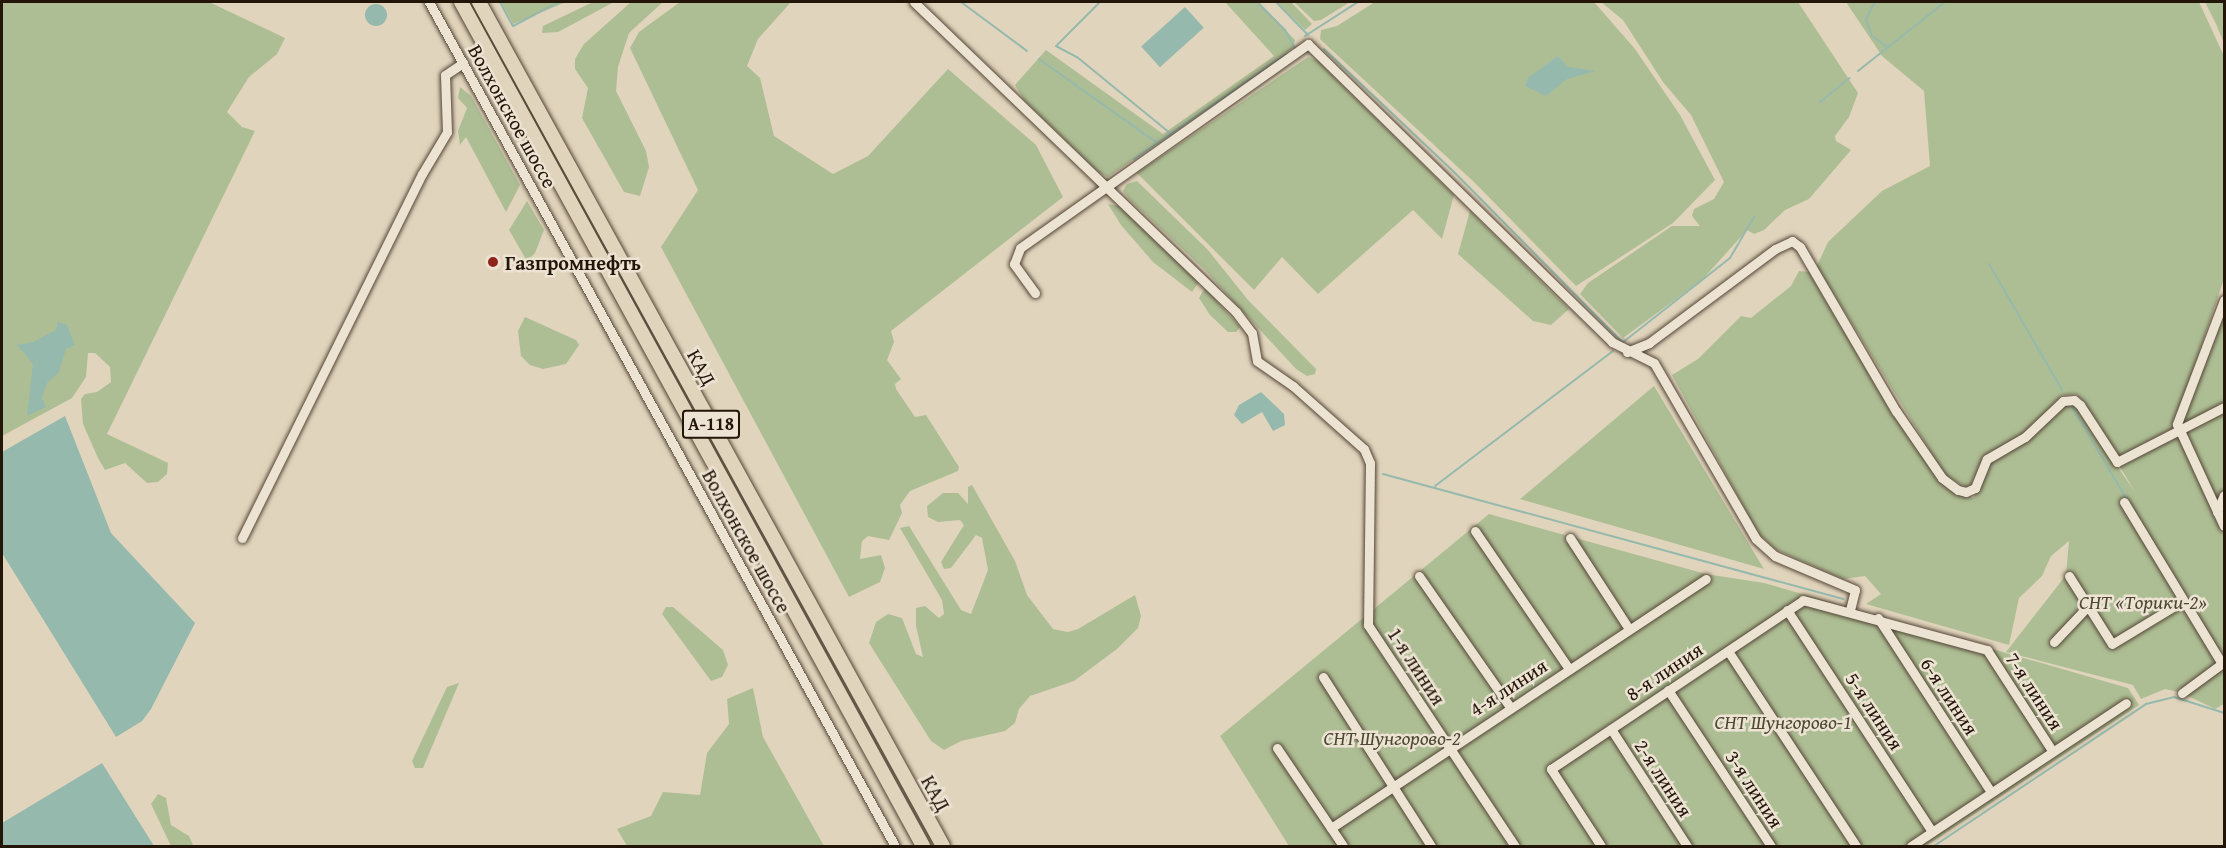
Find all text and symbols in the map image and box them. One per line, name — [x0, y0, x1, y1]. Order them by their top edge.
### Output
street label: Волхонское шоссе — [464, 40, 562, 192]
place label: Газпромнефть — [505, 250, 641, 274]
marker: Газпромнефть — [486, 255, 500, 269]
street label: КАД — [682, 345, 722, 389]
road number: А-118 — [681, 409, 741, 439]
street label: Волхонское шоссе — [698, 465, 796, 617]
park label: СНТ «Торики-2» — [2079, 589, 2207, 613]
street label: 1-я линия — [1383, 623, 1451, 709]
street label: 8-я линия — [1621, 637, 1707, 705]
street label: 7-я линия — [2001, 648, 2069, 734]
street label: 4-я линия — [1465, 653, 1551, 721]
street label: 6-я линия — [1916, 653, 1984, 739]
street label: 5-я линия — [1841, 668, 1909, 754]
park label: СНТ Шунгорово-1 — [1714, 709, 1852, 733]
park label: СНТ Шунгорово-2 — [1323, 725, 1461, 749]
street label: 2-я линия — [1630, 735, 1698, 821]
street label: 3-я линия — [1721, 746, 1789, 832]
street label: КАД — [916, 771, 956, 815]

